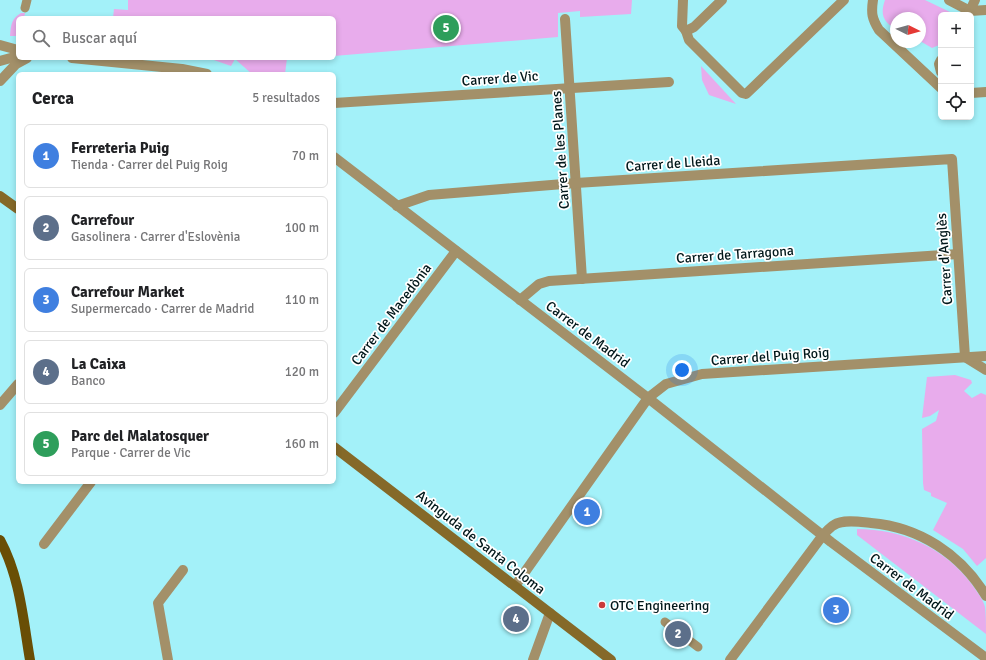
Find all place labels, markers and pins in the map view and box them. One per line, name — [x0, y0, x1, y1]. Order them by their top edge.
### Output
pin: 5 — [433, 13, 459, 43]
pin: 1 — [574, 497, 600, 527]
pin: 3 — [823, 595, 849, 625]
place label: OTC Engineering — [610, 597, 709, 614]
marker: OTC Engineering — [597, 600, 607, 610]
pin: 4 — [503, 604, 529, 634]
pin: 2 — [665, 619, 691, 649]

